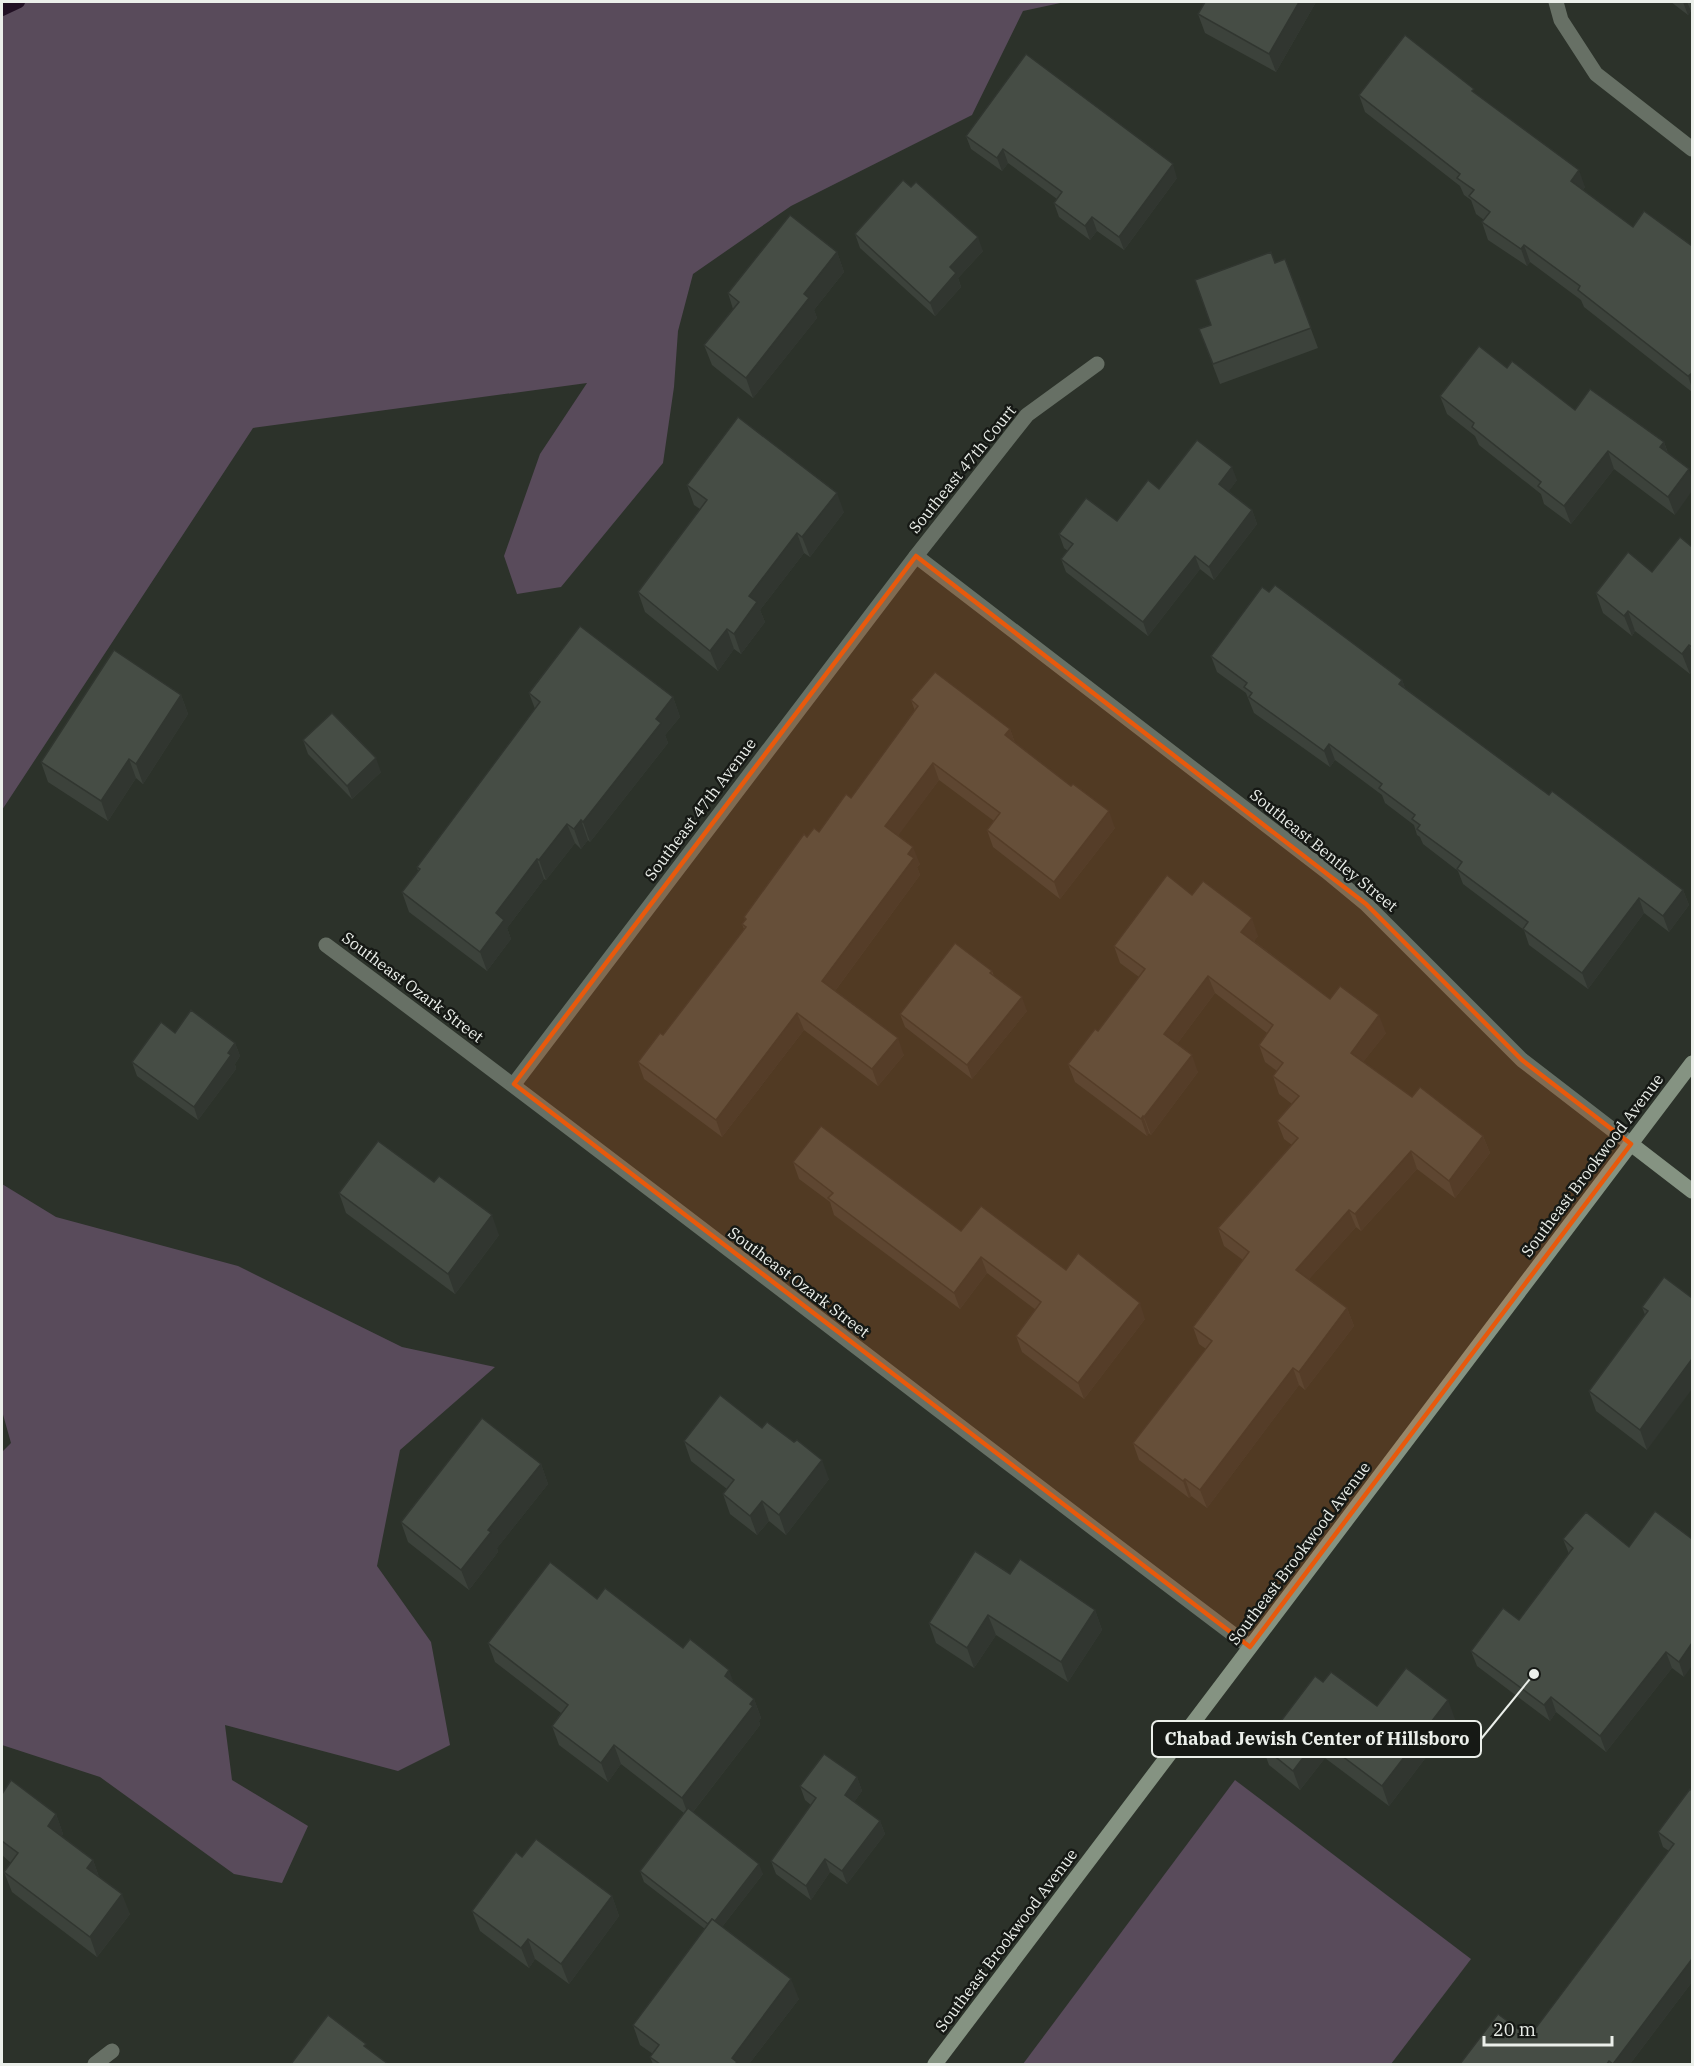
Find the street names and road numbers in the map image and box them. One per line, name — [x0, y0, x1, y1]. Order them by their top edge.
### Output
street label: Southeast 47th Court — [904, 401, 1020, 537]
street label: Southeast 47th Avenue — [640, 734, 760, 884]
street label: Southeast Bentley Street — [1246, 784, 1402, 916]
street label: Southeast Ozark Street — [338, 927, 488, 1047]
street label: Southeast Brookwood Avenue — [1517, 1069, 1667, 1261]
street label: Southeast Ozark Street — [724, 1222, 874, 1342]
street label: Southeast Brookwood Avenue — [1224, 1457, 1374, 1649]
street label: Southeast Brookwood Avenue — [931, 1844, 1081, 2036]

